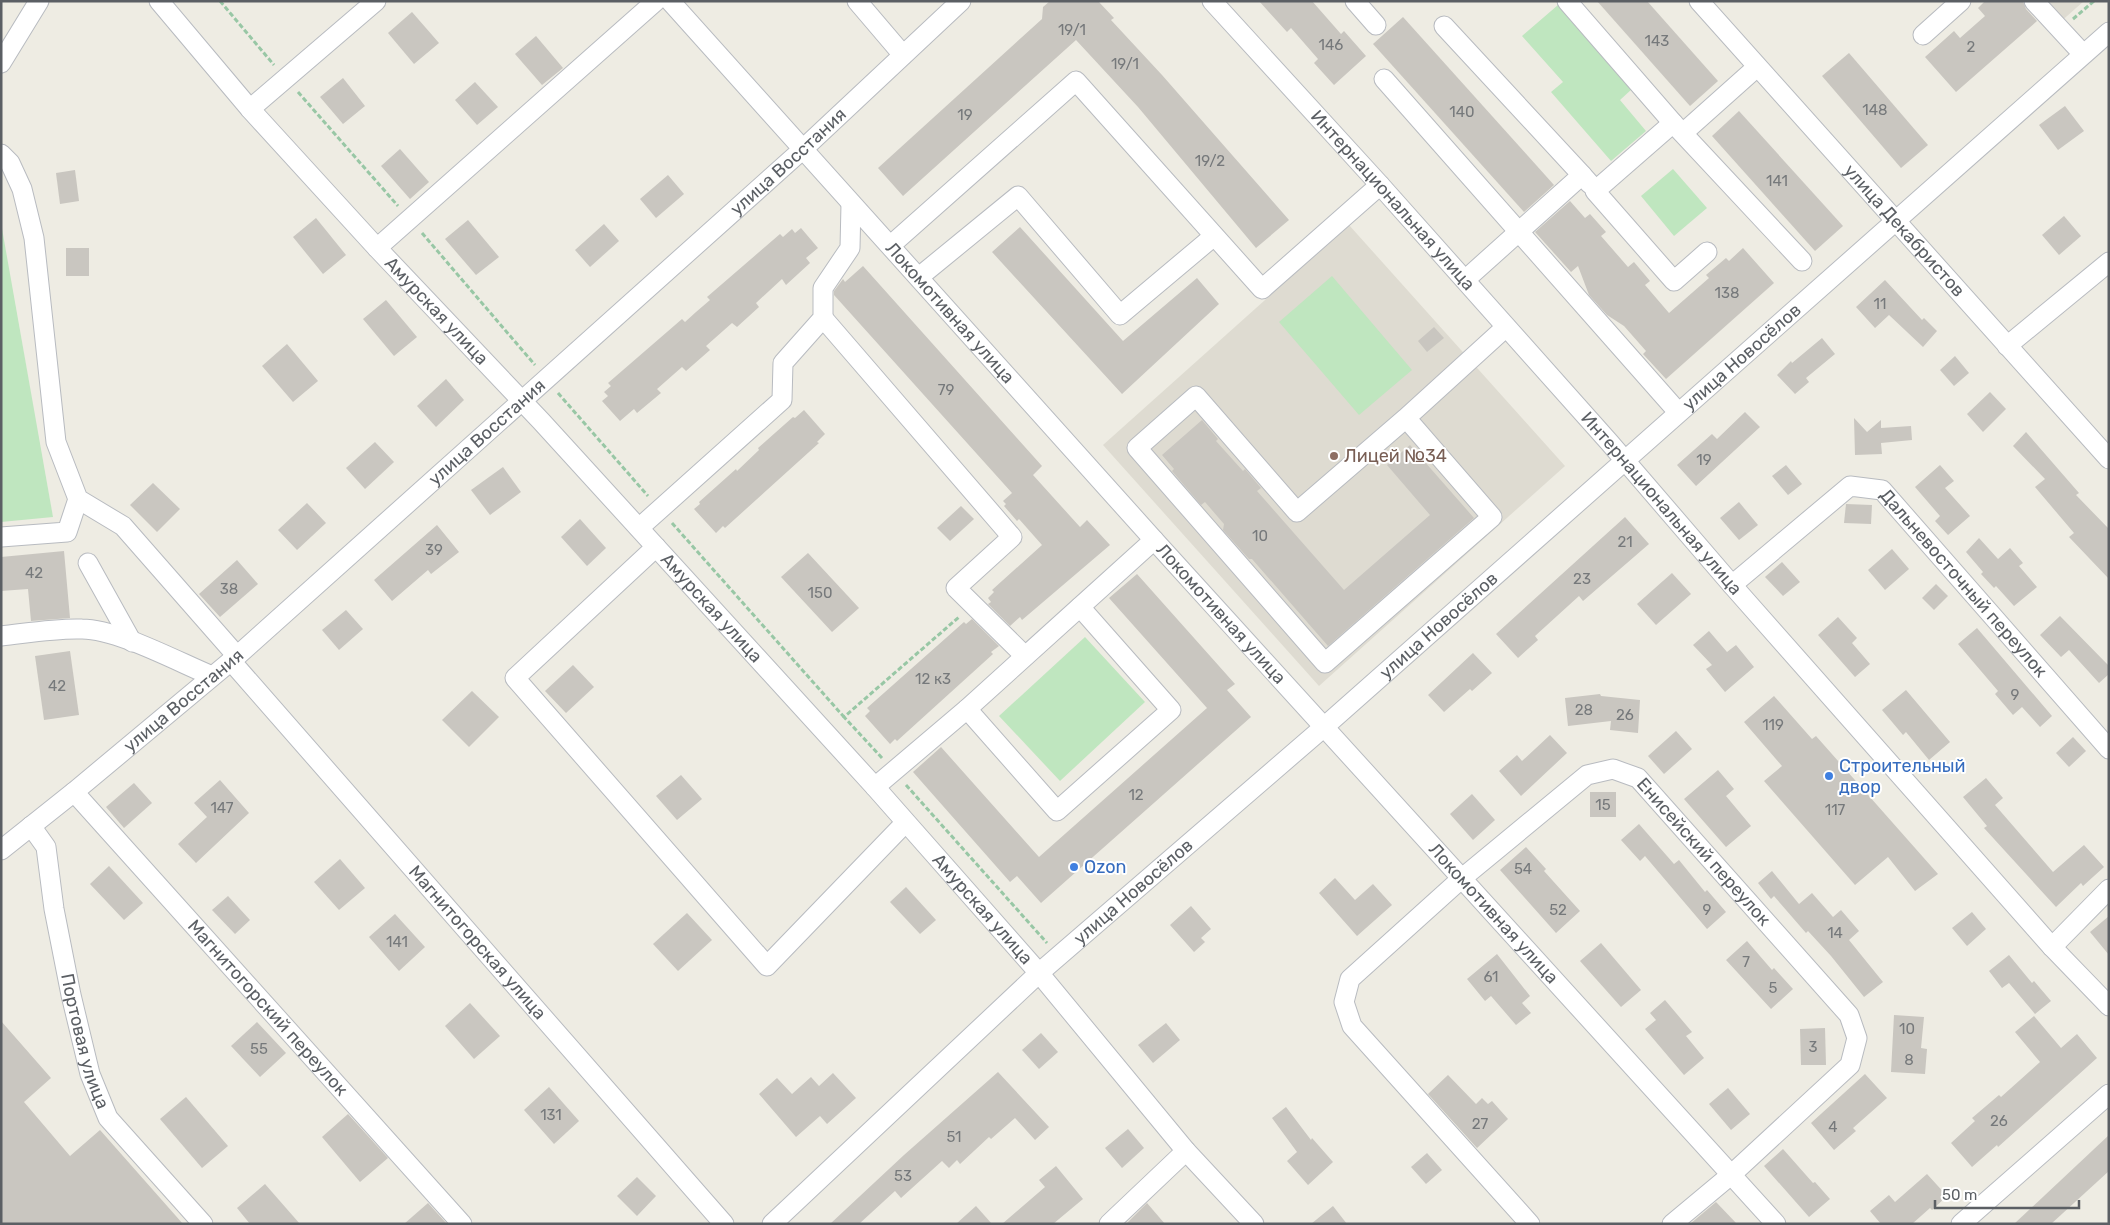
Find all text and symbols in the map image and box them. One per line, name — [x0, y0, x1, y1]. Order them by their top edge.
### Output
house number: 19/1 — [1058, 21, 1086, 39]
house number: 143 — [1645, 32, 1669, 50]
house number: 146 — [1319, 36, 1343, 54]
house number: 2 — [1967, 38, 1976, 56]
house number: 19/1 — [1111, 55, 1139, 73]
house number: 148 — [1862, 101, 1888, 119]
street label: улица Восстания — [726, 103, 851, 220]
house number: 140 — [1449, 103, 1475, 121]
street label: Интернациональная улица — [1306, 105, 1480, 295]
house number: 19 — [957, 106, 973, 124]
house number: 19/2 — [1195, 152, 1225, 170]
street label: улица Декабристов — [1839, 160, 1969, 301]
house number: 141 — [1766, 172, 1788, 190]
street label: Локомотивная улица — [881, 238, 1019, 388]
street label: Амурская улица — [380, 252, 493, 369]
house number: 138 — [1715, 284, 1739, 302]
house number: 11 — [1874, 295, 1886, 313]
street label: улица Новосёлов — [1678, 299, 1806, 415]
street label: улица Восстания — [424, 374, 550, 490]
house number: 79 — [938, 381, 954, 399]
street label: Интернациональная улица — [1576, 407, 1747, 599]
place label: Лицей №34 — [1344, 445, 1447, 467]
marker: Лицей №34 — [1328, 450, 1340, 462]
house number: 19 — [1696, 451, 1712, 469]
street label: Дальневосточный переулок — [1875, 484, 2052, 682]
house number: 10 — [1252, 527, 1268, 545]
house number: 21 — [1617, 533, 1633, 551]
street label: Локомотивная улица — [1151, 539, 1291, 689]
house number: 39 — [425, 541, 443, 559]
street label: Амурская улица — [656, 549, 767, 667]
house number: 42 — [25, 564, 43, 582]
street label: улица Новосёлов — [1375, 567, 1502, 684]
house number: 23 — [1573, 570, 1591, 588]
house number: 38 — [220, 580, 238, 598]
house number: 150 — [808, 584, 832, 602]
street label: улица Восстания — [119, 644, 248, 757]
house number: 12 к3 — [915, 670, 951, 688]
house number: 42 — [48, 677, 66, 695]
house number: 9 — [2011, 686, 2020, 704]
house number: 28 — [1575, 701, 1593, 719]
house number: 26 — [1616, 706, 1634, 724]
house number: 119 — [1762, 716, 1784, 734]
place label: Строительный двор — [1839, 755, 1966, 798]
marker: Строительный двор — [1823, 770, 1835, 782]
street label: Енисейский переулок — [1632, 773, 1775, 930]
house number: 12 — [1128, 786, 1144, 804]
house number: 15 — [1595, 796, 1611, 814]
house number: 147 — [210, 799, 234, 817]
house number: 117 — [1825, 801, 1846, 819]
street label: улица Новосёлов — [1069, 834, 1198, 949]
street label: Локомотивная улица — [1424, 838, 1563, 988]
street label: Амурская улица — [928, 849, 1037, 969]
place label: Ozon — [1084, 856, 1126, 878]
house number: 54 — [1514, 860, 1532, 878]
street label: Магнитогорская улица — [404, 861, 551, 1024]
marker: Ozon — [1068, 861, 1080, 873]
house number: 52 — [1549, 901, 1567, 919]
house number: 9 — [1703, 901, 1712, 919]
street label: Магнитогорский переулок — [183, 915, 353, 1101]
house number: 14 — [1827, 924, 1843, 942]
house number: 141 — [386, 933, 408, 951]
house number: 7 — [1742, 953, 1750, 971]
house number: 61 — [1483, 968, 1499, 986]
street label: Портовая улица — [56, 972, 114, 1112]
house number: 5 — [1769, 979, 1778, 997]
house number: 10 — [1899, 1020, 1915, 1038]
house number: 3 — [1808, 1038, 1818, 1056]
house number: 55 — [250, 1040, 268, 1058]
house number: 8 — [1904, 1051, 1914, 1069]
house number: 131 — [540, 1106, 562, 1124]
house number: 26 — [1990, 1112, 2008, 1130]
house number: 27 — [1472, 1115, 1489, 1133]
house number: 4 — [1828, 1118, 1838, 1136]
house number: 51 — [946, 1128, 962, 1146]
house number: 53 — [894, 1167, 912, 1185]
scale bar — [1935, 1178, 2079, 1210]
text: 50 m — [1942, 1186, 1977, 1204]

